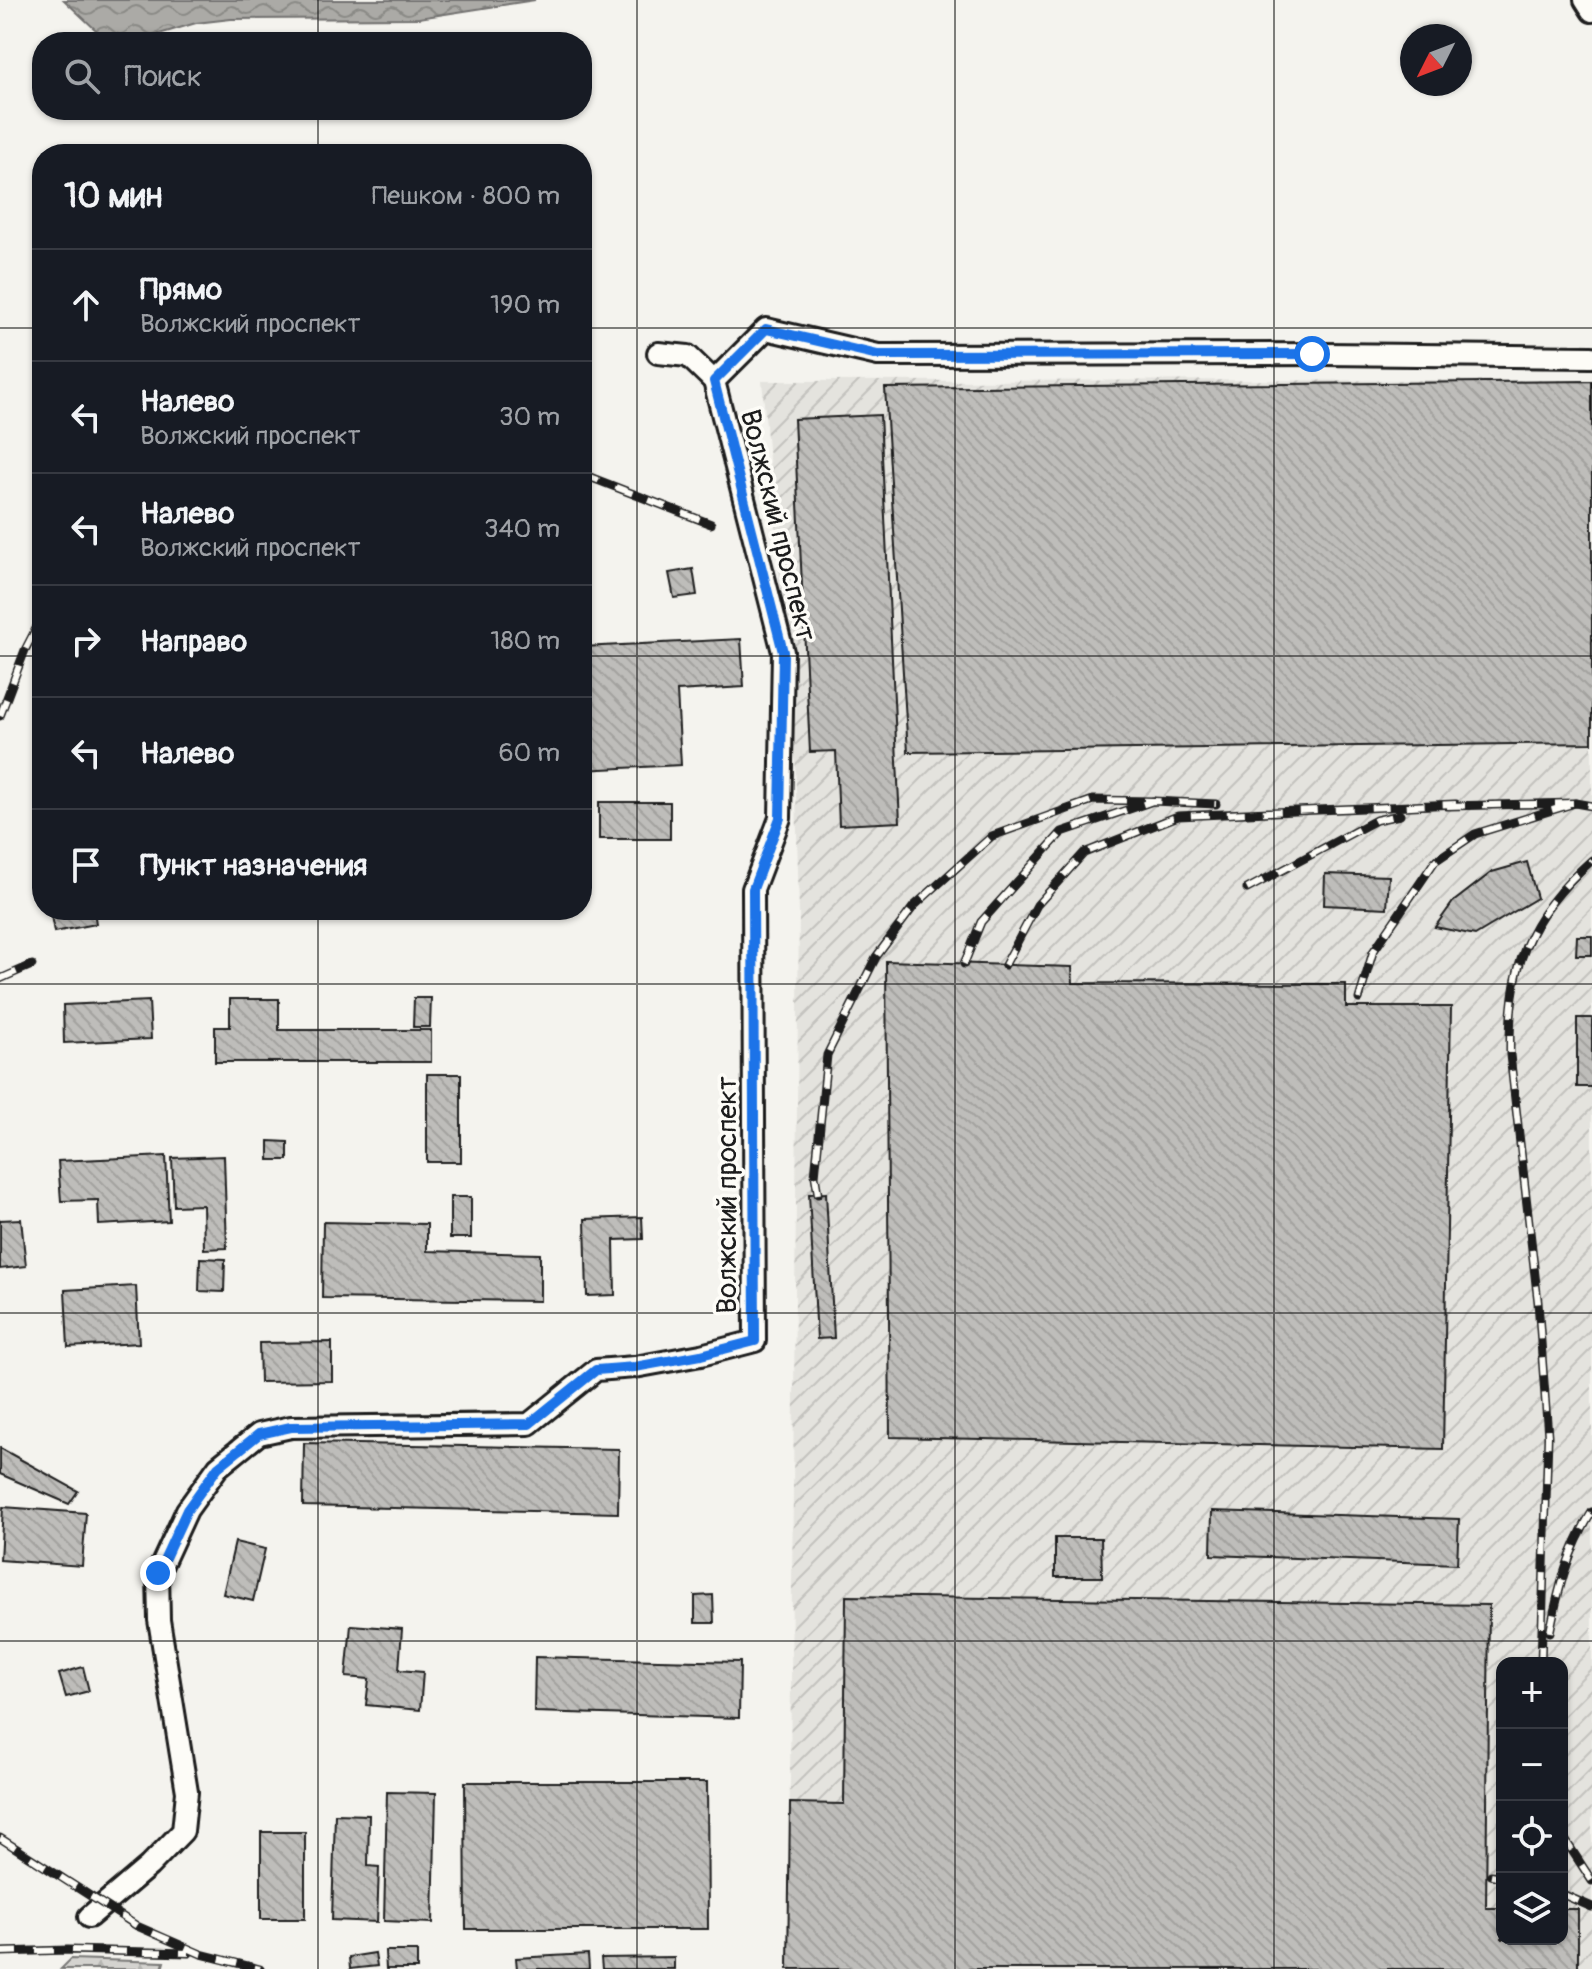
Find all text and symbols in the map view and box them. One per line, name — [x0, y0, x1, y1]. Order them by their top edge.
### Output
north arrow — [1400, 24, 1472, 96]
search box — [32, 32, 592, 120]
icon: search — [60, 54, 104, 98]
text: Поиск — [124, 58, 202, 95]
text: 10 мин — [64, 175, 162, 218]
text: Пешком · 800 m — [372, 180, 560, 212]
text: Прямо — [140, 271, 222, 308]
icon: ahead — [64, 283, 108, 327]
text: 190 m — [490, 289, 560, 321]
text: Волжский проспект — [140, 308, 360, 340]
route start — [1294, 336, 1330, 372]
text: Налево — [140, 383, 234, 420]
icon: left — [64, 395, 108, 439]
text: 30 m — [499, 401, 560, 433]
street label: Волжский проспект — [732, 406, 823, 645]
text: Волжский проспект — [140, 420, 360, 452]
text: Налево — [140, 495, 234, 532]
icon: left — [64, 507, 108, 551]
text: 340 m — [484, 513, 560, 545]
text: Волжский проспект — [140, 532, 360, 564]
icon: right — [64, 619, 108, 663]
text: Направо — [140, 623, 247, 660]
text: 180 m — [490, 625, 560, 657]
icon: left — [64, 731, 108, 775]
text: Налево — [140, 735, 234, 772]
text: 60 m — [498, 737, 560, 769]
icon: arrive — [64, 843, 108, 887]
text: Пункт назначения — [140, 847, 367, 884]
street label: Волжский проспект — [710, 1076, 745, 1314]
route end — [140, 1555, 176, 1591]
map controls — [1496, 1657, 1568, 1945]
button: + — [1496, 1657, 1568, 1729]
button: − — [1496, 1729, 1568, 1801]
button: locate — [1496, 1801, 1568, 1873]
button: layers — [1496, 1873, 1568, 1945]

